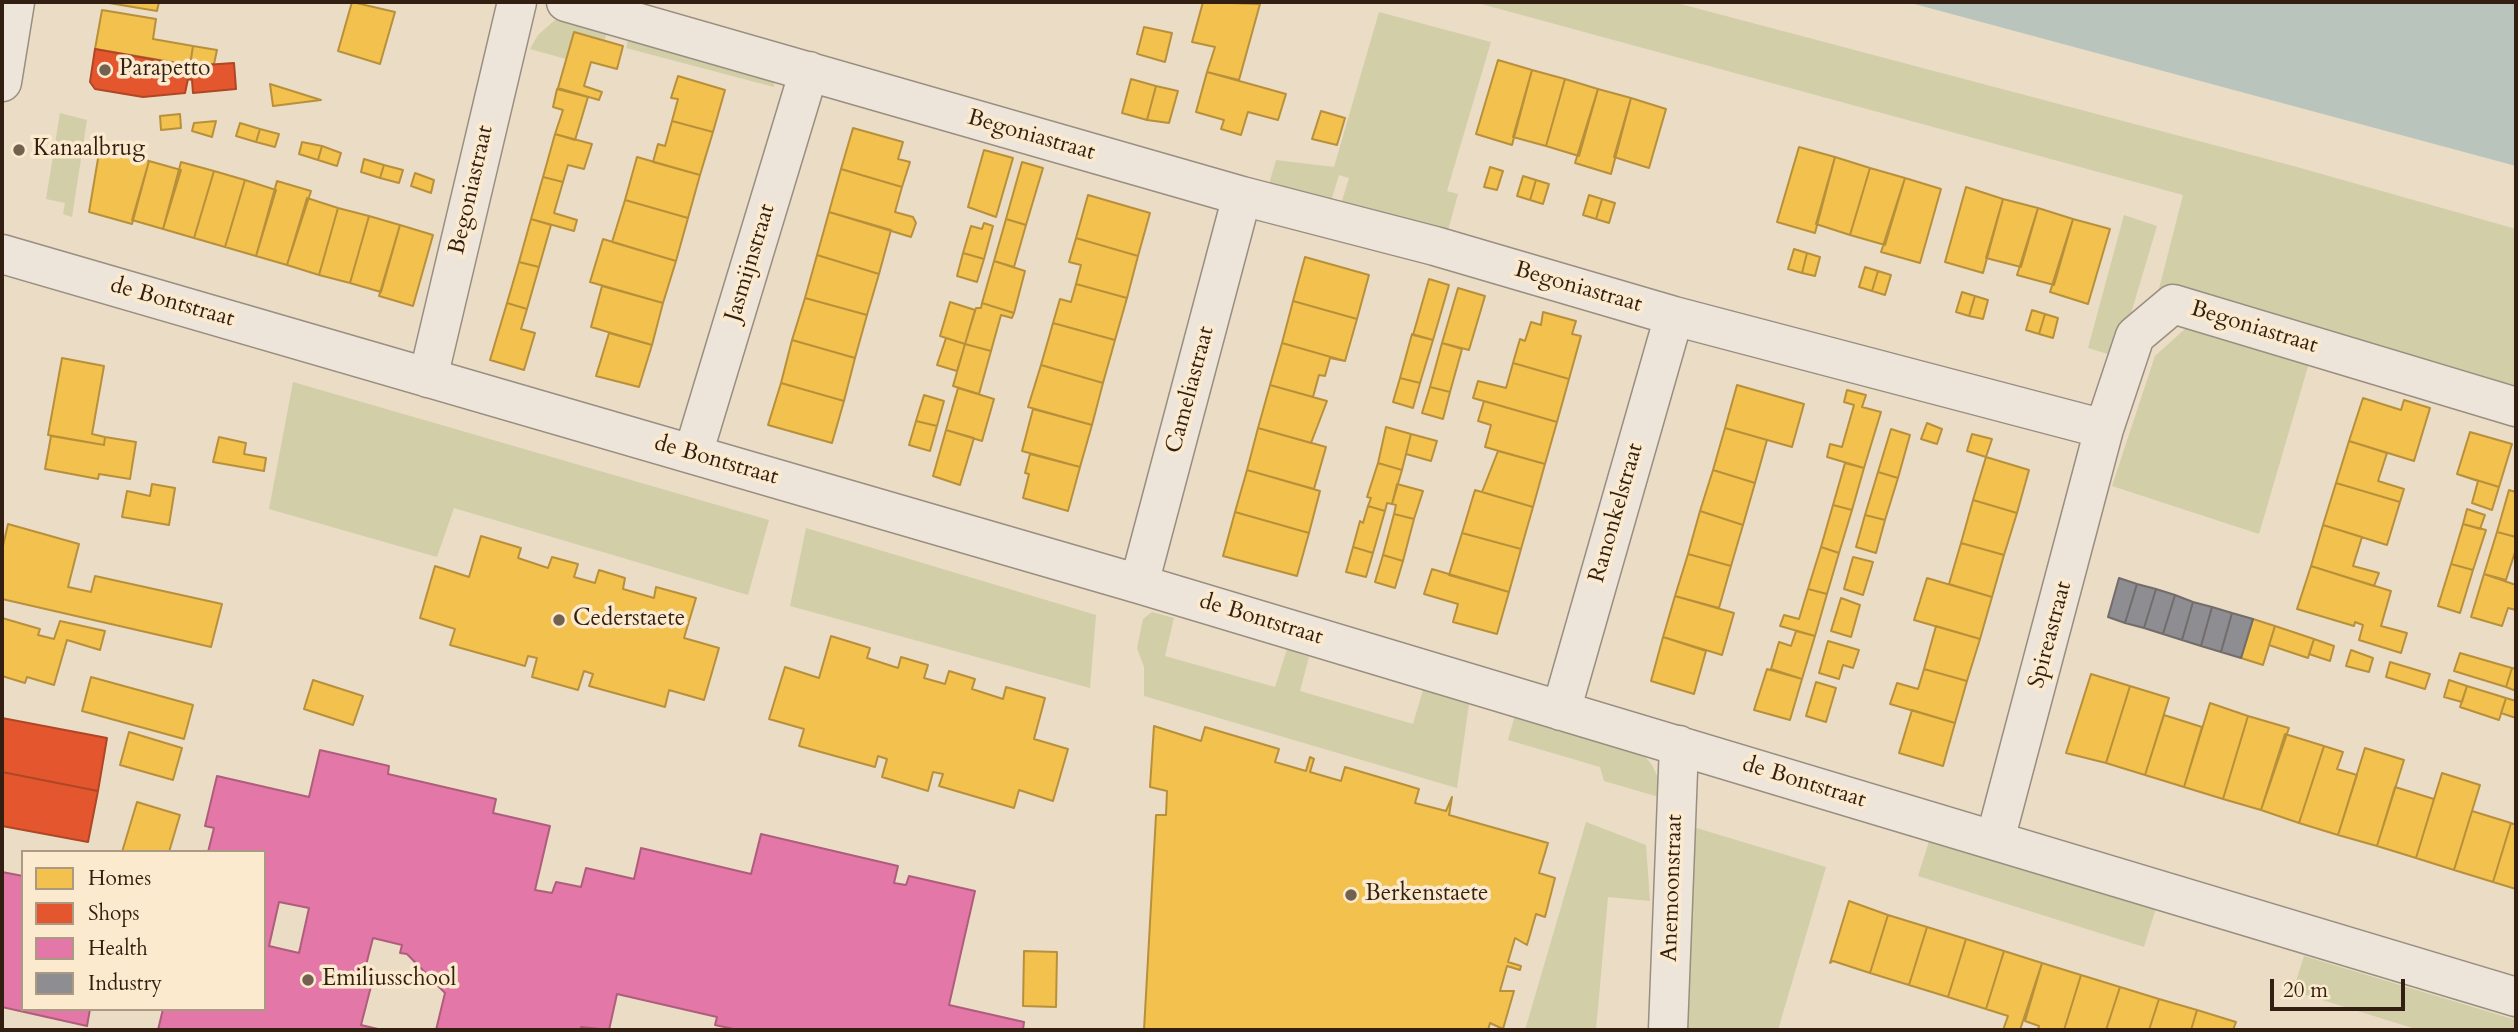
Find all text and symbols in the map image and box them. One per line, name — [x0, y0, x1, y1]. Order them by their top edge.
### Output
place label: Parapetto — [119, 56, 211, 84]
marker: Parapetto — [97, 62, 113, 78]
street label: Begoniastraat — [964, 105, 1098, 167]
street label: Begoniastraat — [444, 123, 500, 257]
place label: Kanaalbrug — [33, 136, 145, 164]
marker: Kanaalbrug — [11, 142, 27, 158]
street label: Jasmijnstraat — [720, 201, 782, 325]
street label: Begoniastraat — [1511, 257, 1645, 319]
street label: de Bontstraat — [107, 272, 237, 334]
street label: Begoniastraat — [2187, 296, 2321, 360]
street label: Cameliastraat — [1161, 324, 1221, 456]
street label: de Bontstraat — [651, 430, 781, 492]
street label: Ranonkelstraat — [1584, 440, 1650, 586]
street label: Spireastraat — [2024, 579, 2078, 691]
street label: de Bontstraat — [1196, 588, 1326, 652]
place label: Cederstaete — [573, 606, 685, 634]
marker: Cederstaete — [551, 612, 567, 628]
street label: de Bontstraat — [1739, 751, 1869, 815]
street label: Anemoonstraat — [1657, 814, 1689, 962]
legend — [21, 850, 266, 1011]
text: Homes — [88, 864, 151, 893]
place label: Berkenstaete — [1365, 881, 1488, 909]
marker: Berkenstaete — [1343, 887, 1359, 903]
text: Shops — [88, 899, 140, 928]
text: Health — [88, 934, 148, 963]
scale bar — [2273, 965, 2408, 1009]
place label: Emiliusschool — [322, 966, 456, 994]
text: Industry — [88, 969, 162, 998]
marker: Emiliusschool — [300, 972, 316, 988]
text: 20 m — [2283, 976, 2328, 1005]

